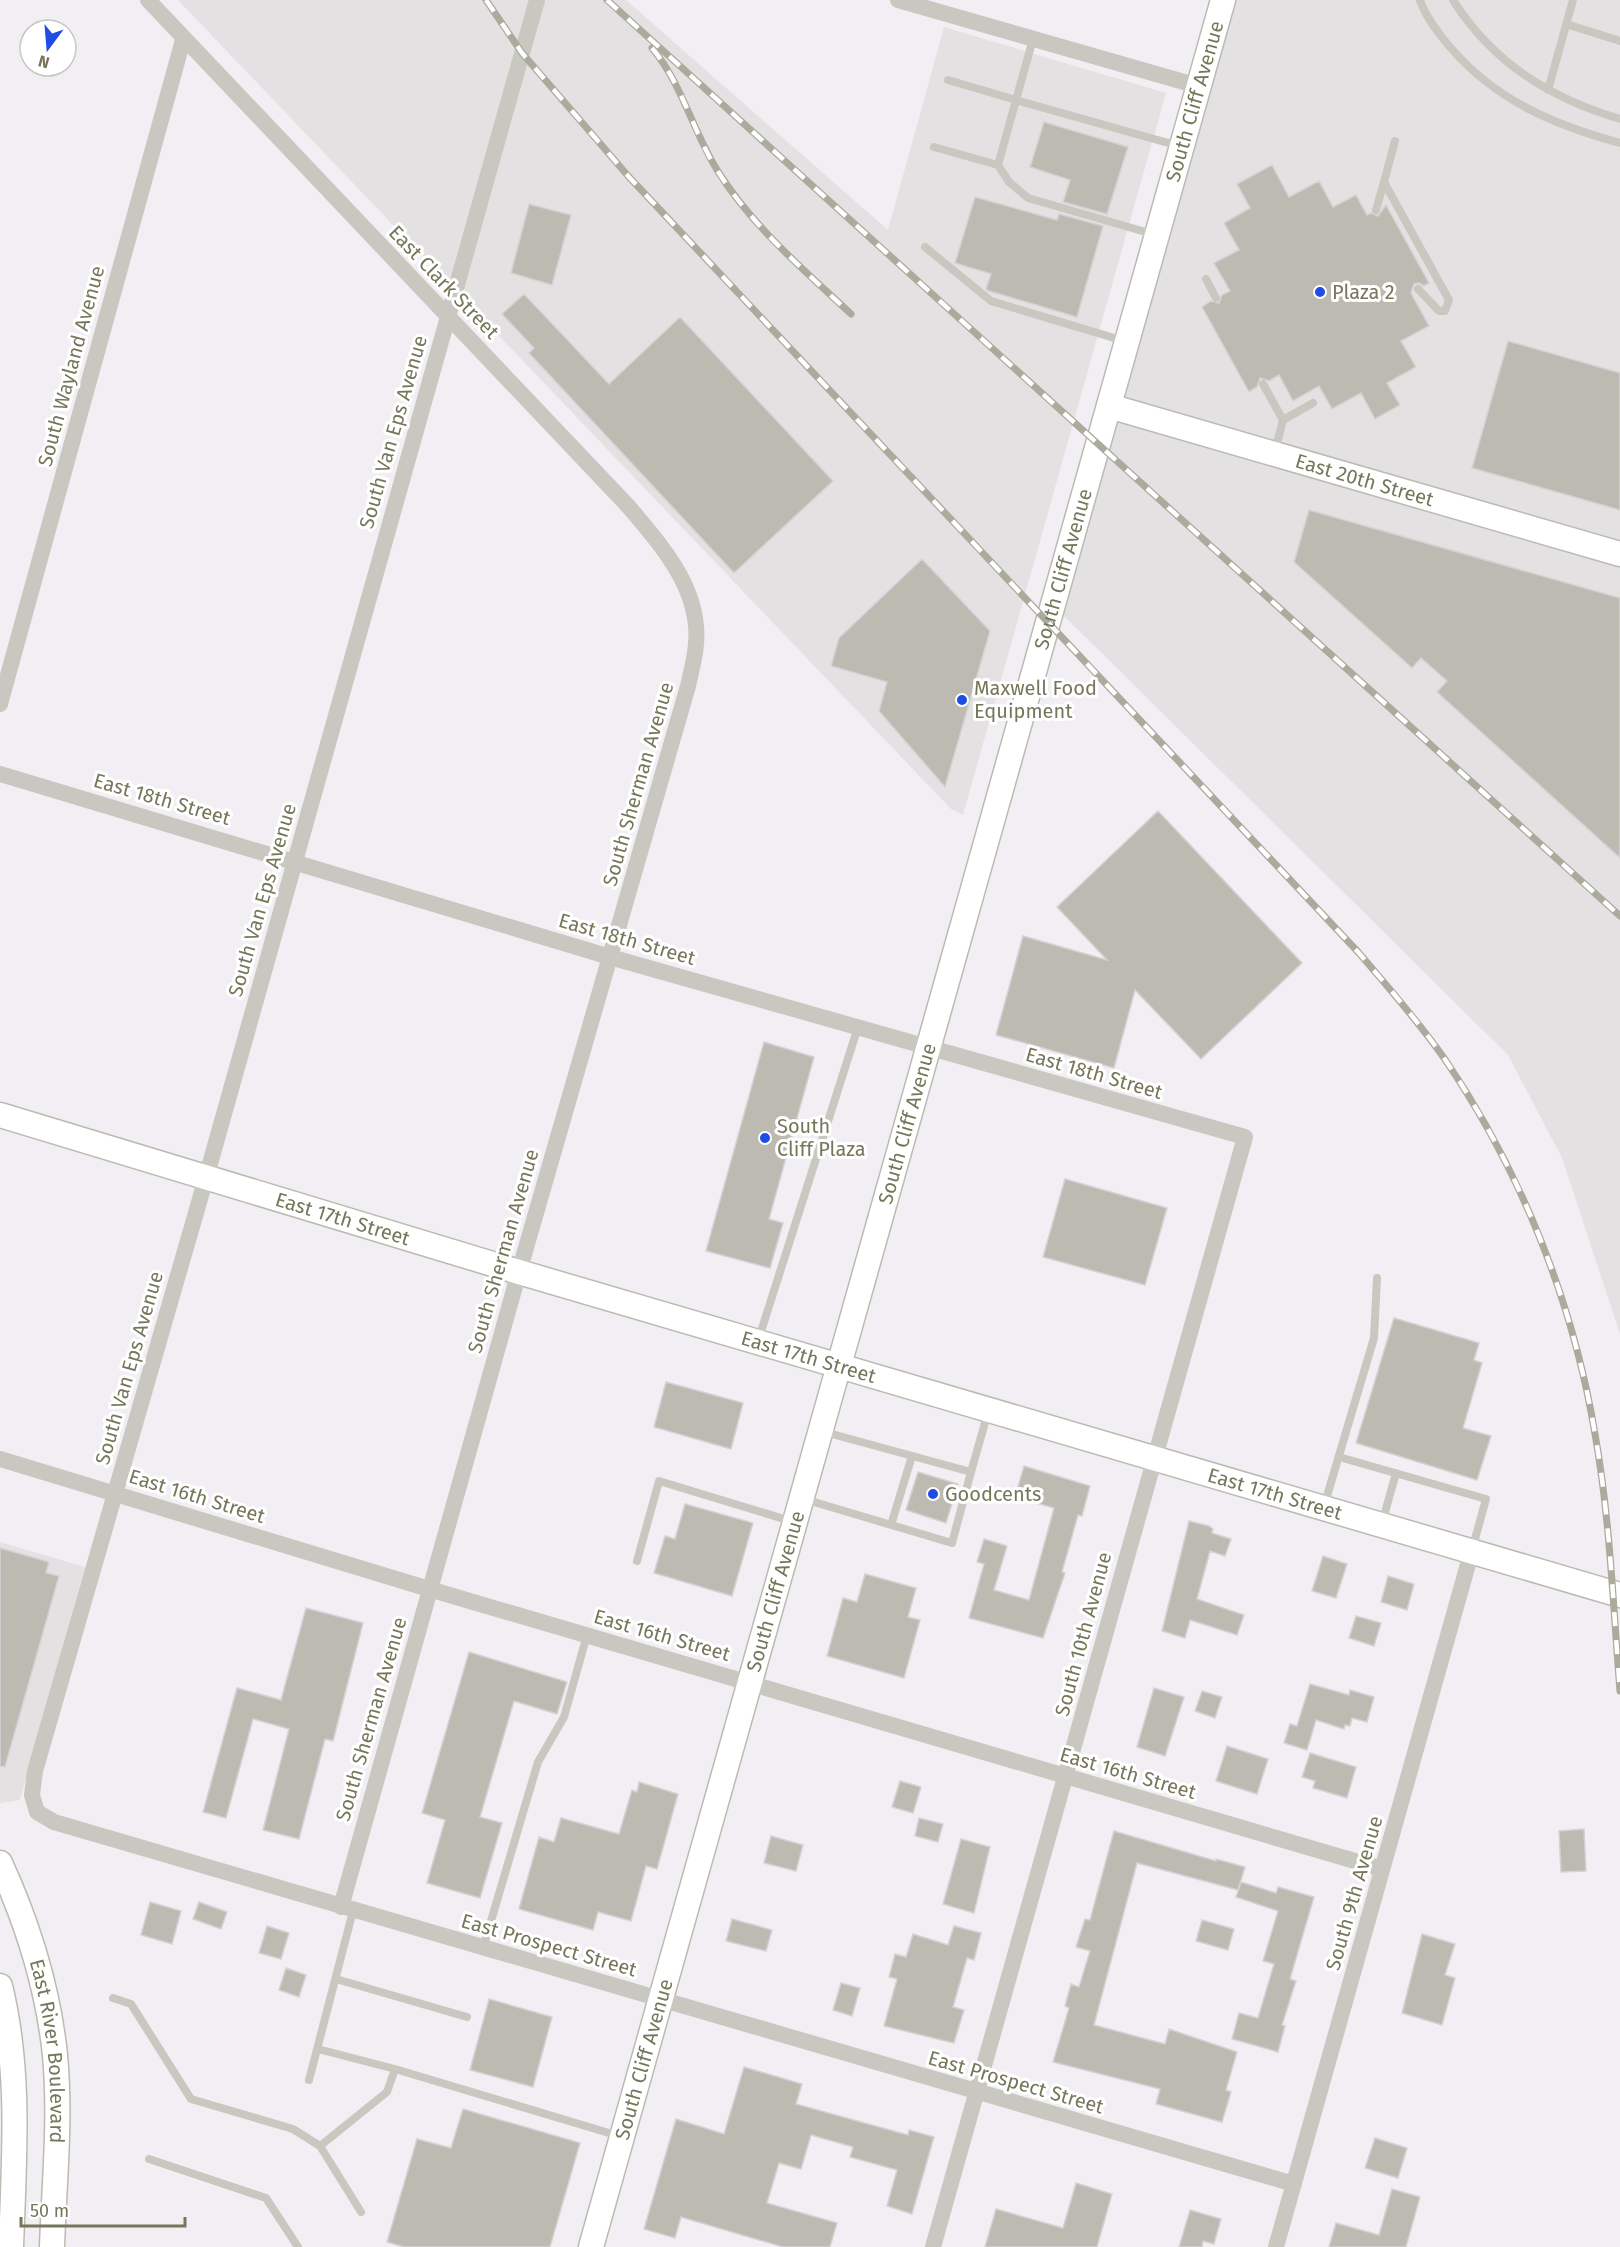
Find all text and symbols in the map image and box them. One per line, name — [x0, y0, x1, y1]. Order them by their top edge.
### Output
north arrow — [18, 18, 78, 78]
street label: South Cliff Avenue — [1160, 18, 1229, 184]
text: N — [36, 51, 52, 73]
street label: East Clark Street — [384, 220, 505, 344]
street label: South Wayland Avenue — [33, 263, 109, 469]
place label: Plaza 2 — [1332, 280, 1395, 304]
marker: Plaza 2 — [1313, 285, 1327, 299]
street label: South Van Eps Avenue — [354, 333, 432, 531]
street label: East 20th Street — [1293, 449, 1437, 512]
street label: South Cliff Avenue — [1029, 486, 1097, 652]
place label: Maxwell Food Equipment — [974, 676, 1097, 723]
street label: South Sherman Avenue — [597, 679, 679, 889]
marker: Maxwell Food Equipment — [955, 693, 969, 707]
street label: East 18th Street — [91, 768, 234, 830]
street label: South Van Eps Avenue — [223, 801, 301, 999]
street label: East 18th Street — [556, 908, 699, 970]
street label: South Cliff Avenue — [873, 1040, 941, 1207]
street label: East 18th Street — [1023, 1042, 1166, 1104]
place label: South Cliff Plaza — [777, 1114, 866, 1161]
marker: South Cliff Plaza — [758, 1131, 772, 1145]
street label: South Sherman Avenue — [462, 1146, 544, 1356]
street label: East 17th Street — [273, 1187, 413, 1251]
street label: South Van Eps Avenue — [90, 1269, 168, 1467]
street label: East 17th Street — [738, 1326, 879, 1388]
street label: East 17th Street — [1205, 1463, 1346, 1525]
street label: East 16th Street — [126, 1464, 269, 1528]
place label: Goodcents — [945, 1482, 1041, 1506]
marker: Goodcents — [926, 1487, 940, 1501]
street label: South Cliff Avenue — [741, 1508, 809, 1675]
street label: South 10th Avenue — [1050, 1549, 1116, 1719]
street label: East 16th Street — [591, 1604, 734, 1666]
street label: South Sherman Avenue — [330, 1614, 412, 1824]
street label: East 16th Street — [1057, 1742, 1200, 1804]
street label: South 9th Avenue — [1320, 1813, 1388, 1973]
street label: East Prospect Street — [458, 1908, 640, 1982]
street label: East River Boulevard — [25, 1956, 69, 2144]
street label: South Cliff Avenue — [610, 1976, 678, 2143]
street label: East Prospect Street — [925, 2045, 1107, 2119]
scale bar — [21, 2190, 184, 2228]
text: 50 m — [30, 2200, 69, 2222]

